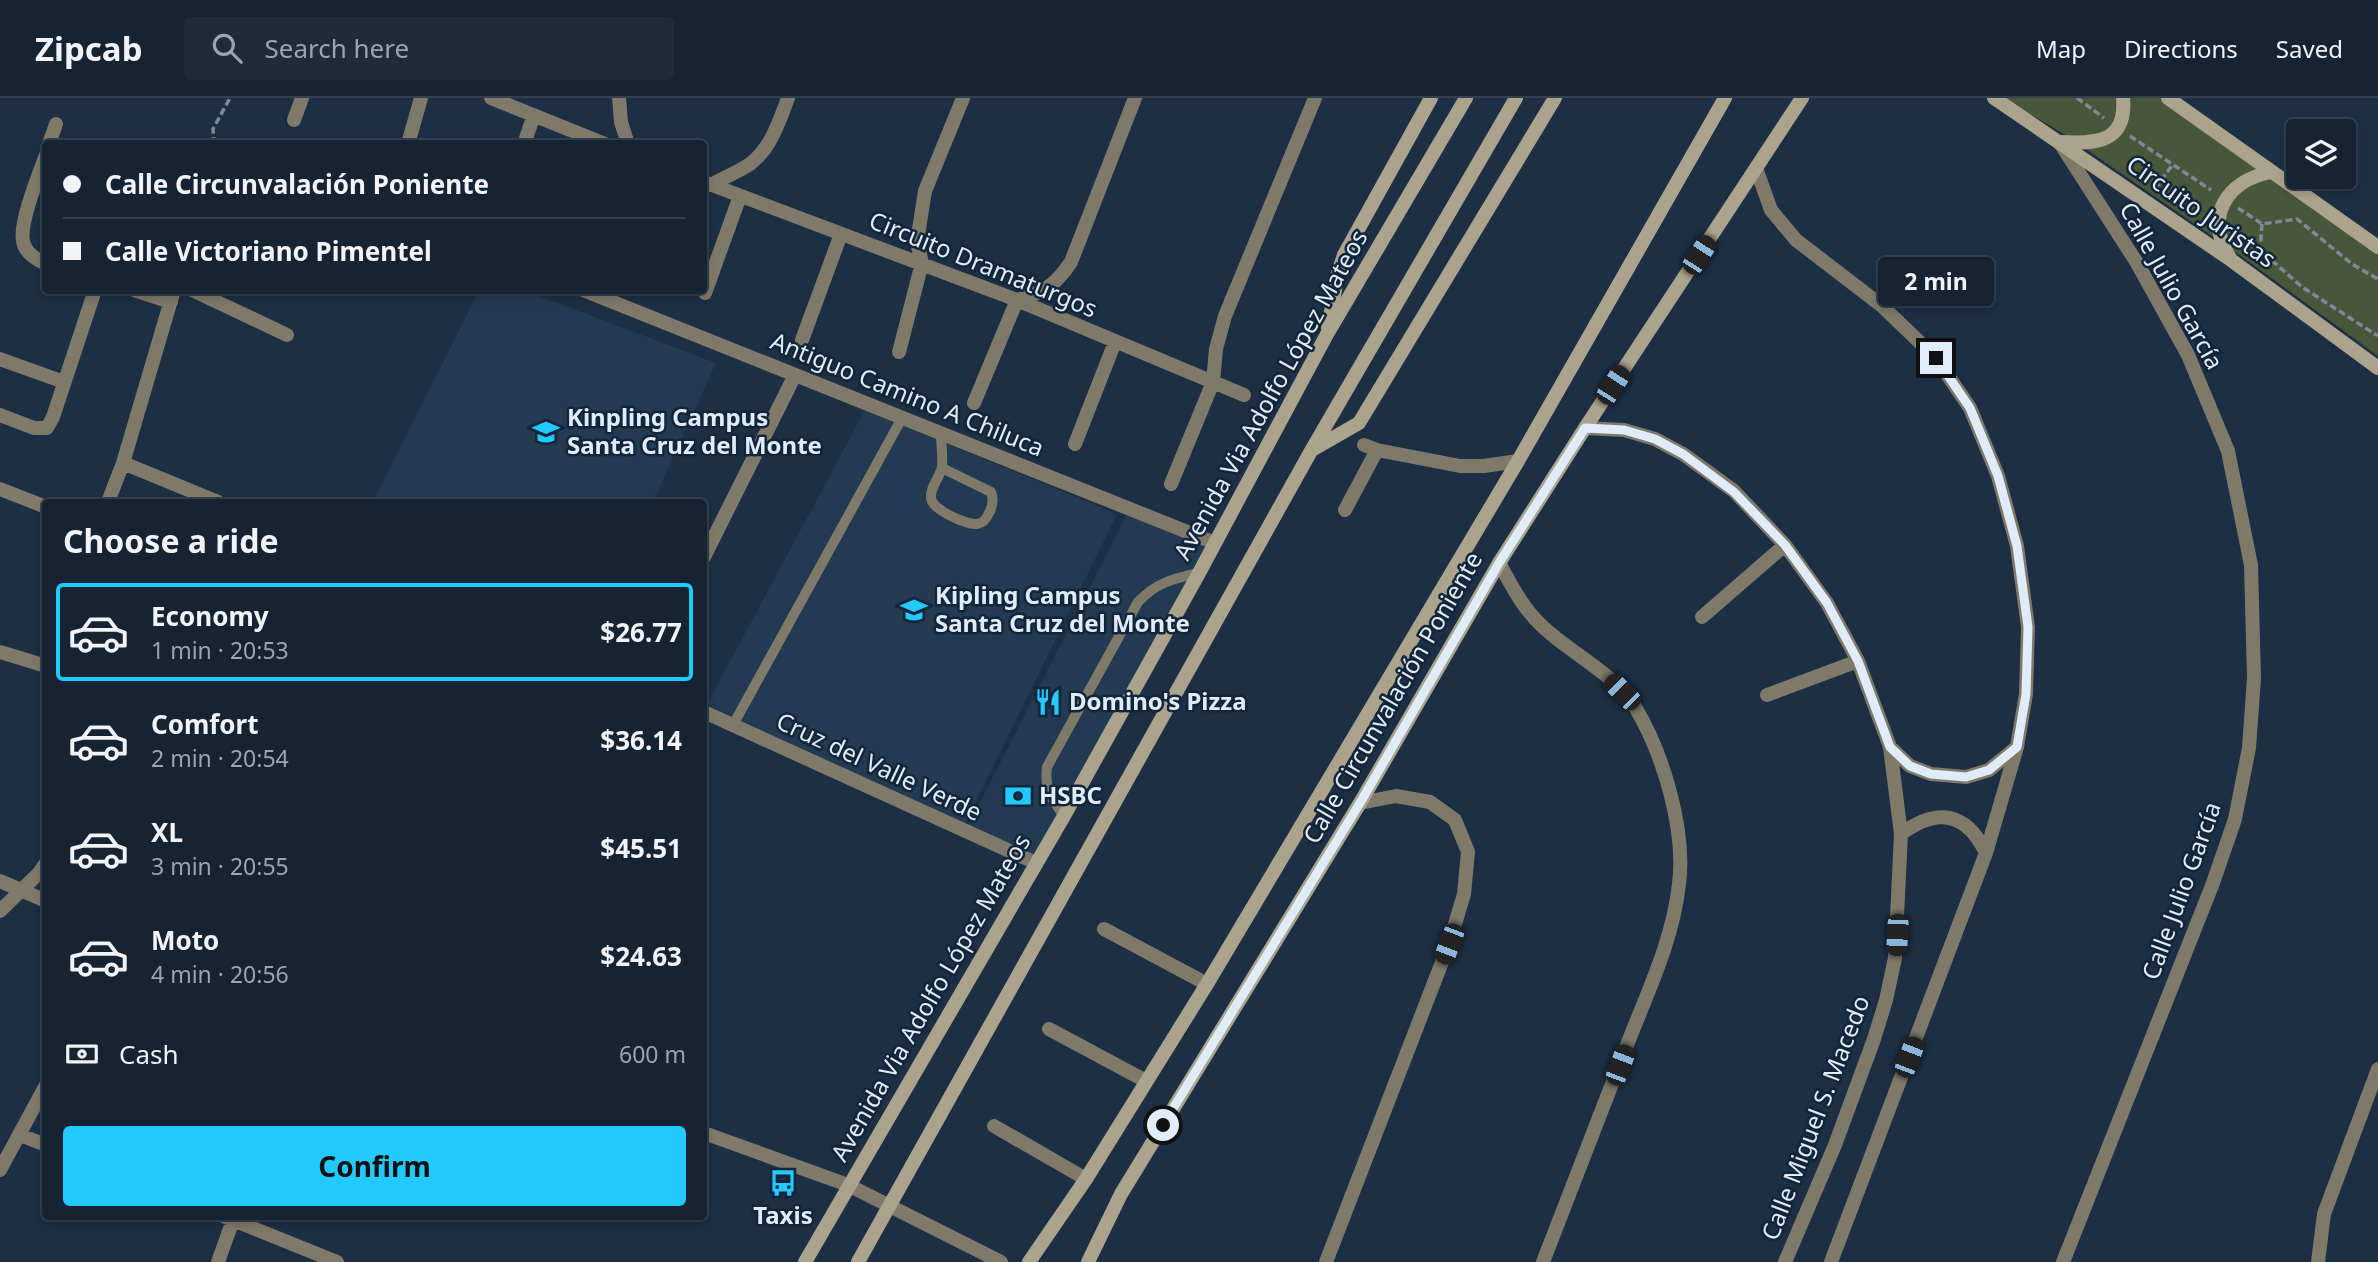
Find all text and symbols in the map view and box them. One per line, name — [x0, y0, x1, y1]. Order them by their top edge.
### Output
search box — [184, 17, 674, 80]
text: Zipcab — [35, 26, 142, 71]
icon: search — [208, 29, 246, 67]
text: Search here — [264, 30, 409, 66]
text: Map — [2036, 32, 2086, 65]
text: Directions — [2124, 32, 2238, 65]
text: Saved — [2276, 32, 2343, 65]
map controls — [2286, 119, 2356, 189]
button: layers — [2286, 119, 2356, 189]
street label: Circuito Juristas — [2121, 147, 2283, 275]
text: Calle Circunvalación Poniente — [105, 166, 489, 202]
street label: Calle Julio García — [2113, 196, 2232, 375]
street label: Circuito Dramaturgos — [865, 203, 1102, 324]
street label: Avenida Via Adolfo López Mateos — [1165, 223, 1374, 565]
car — [1679, 232, 1720, 278]
text: Calle Victoriano Pimentel — [105, 233, 432, 269]
callout: 2 min — [1878, 257, 1994, 306]
text: 2 min — [1904, 265, 1968, 297]
street label: Antiguo Camino A Chiluca — [766, 324, 1049, 464]
route end — [1920, 342, 1952, 374]
car — [1593, 362, 1634, 408]
place label: Kinpling Campus Santa Cruz del Monte — [567, 400, 822, 461]
school or university icon: Kinpling Campus Santa Cruz del Monte — [531, 417, 561, 447]
text: Choose a ride — [63, 519, 279, 562]
street label: Calle Circunvalación Poniente — [1294, 545, 1489, 849]
place label: Kipling Campus Santa Cruz del Monte — [935, 578, 1190, 639]
school or university icon: Kipling Campus Santa Cruz del Monte — [899, 595, 929, 625]
text: Economy — [151, 598, 269, 634]
icon: car — [67, 601, 130, 664]
text: $26.77 — [600, 614, 682, 650]
text: 1 min · 20:53 — [151, 634, 289, 666]
car — [1600, 670, 1645, 714]
place label: Domino's Pizza — [1069, 684, 1247, 717]
restaurant icon: Domino's Pizza — [1033, 687, 1063, 717]
street label: Cruz del Valle Verde — [772, 704, 988, 828]
text: Comfort — [151, 706, 259, 742]
icon: car — [67, 709, 130, 772]
text: $36.14 — [600, 722, 682, 758]
text: 2 min · 20:54 — [151, 742, 289, 774]
place label: HSBC — [1039, 778, 1102, 811]
bank icon: HSBC — [1003, 781, 1033, 811]
street label: Calle Julio García — [2133, 797, 2228, 984]
text: XL — [151, 814, 183, 850]
icon: car — [67, 817, 130, 880]
street label: Avenida Via Adolfo López Mateos — [822, 828, 1037, 1167]
text: $45.51 — [600, 830, 682, 866]
text: 3 min · 20:55 — [151, 850, 289, 882]
car — [1886, 913, 1909, 957]
car — [1432, 921, 1467, 967]
text: Moto — [151, 922, 219, 958]
icon: car — [67, 925, 130, 988]
text: $24.63 — [600, 938, 682, 974]
text: 4 min · 20:56 — [151, 958, 289, 990]
street label: Calle Miguel S. Macedo — [1753, 990, 1877, 1245]
car — [1892, 1034, 1927, 1080]
icon: cash — [63, 1035, 101, 1073]
text: Cash — [119, 1036, 179, 1072]
text: 600 m — [619, 1038, 686, 1070]
car — [1603, 1042, 1638, 1088]
route start — [1147, 1109, 1179, 1141]
button: Confirm — [63, 1126, 686, 1206]
bus stop icon: Taxis — [768, 1168, 798, 1198]
place label: Taxis — [753, 1198, 813, 1231]

